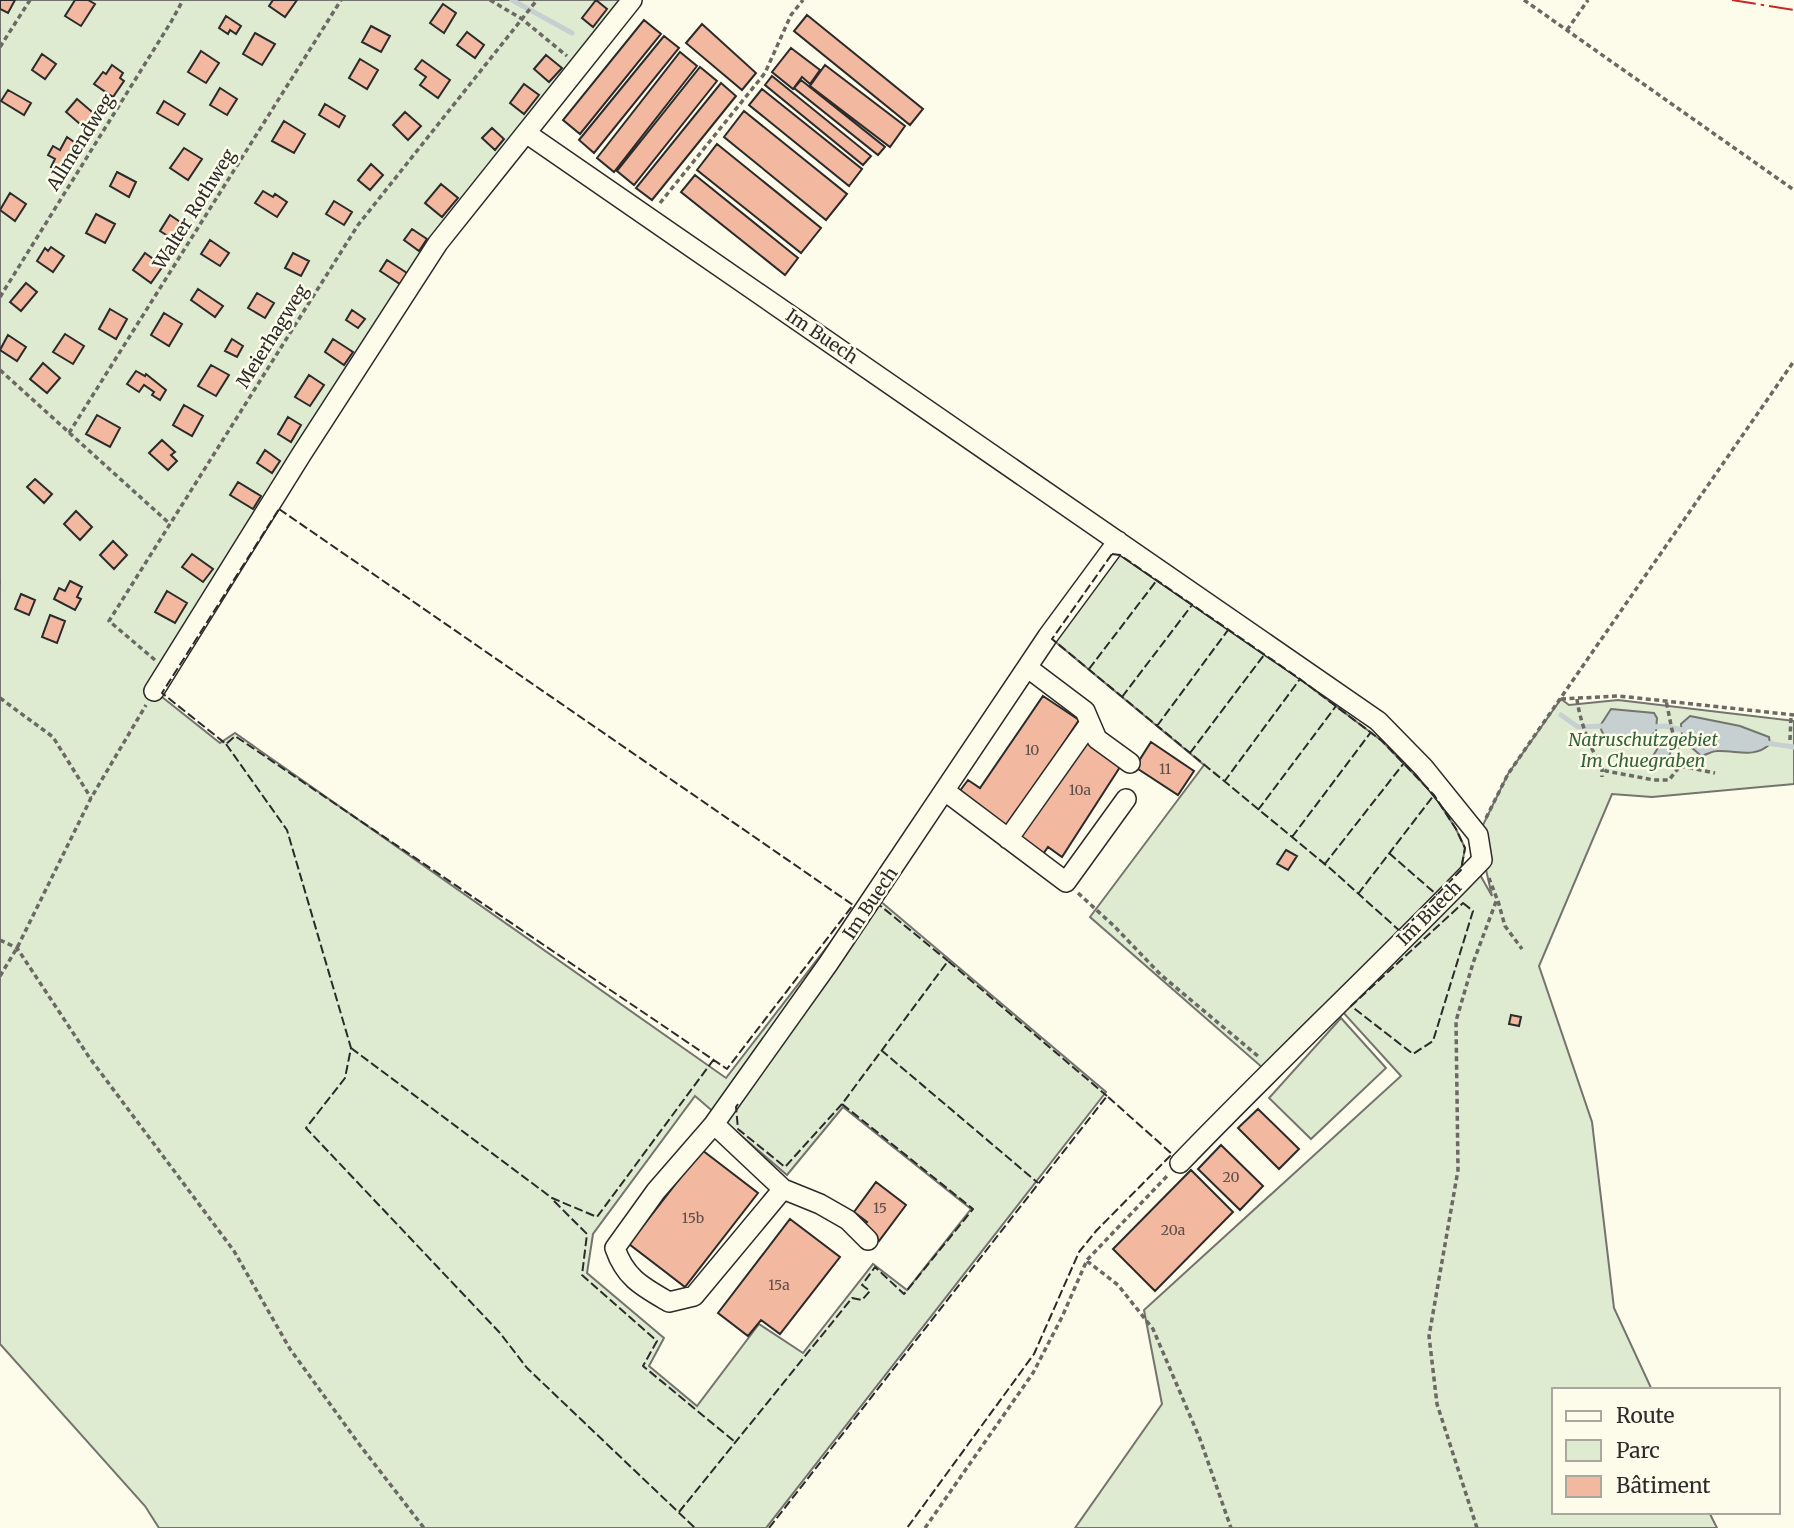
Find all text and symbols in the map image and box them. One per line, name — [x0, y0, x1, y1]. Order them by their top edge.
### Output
street label: Allmendweg — [41, 89, 119, 195]
street label: Walter Rothweg — [147, 145, 240, 274]
street label: Meierhagweg — [231, 280, 313, 392]
street label: Im Buech — [781, 303, 863, 369]
park label: Natruschutzgebiet Im Chuegraben — [1568, 728, 1718, 772]
house number: 10 — [1025, 741, 1039, 759]
house number: 11 — [1159, 760, 1171, 778]
house number: 10a — [1069, 781, 1092, 799]
street label: Im Buech — [837, 862, 903, 944]
street label: Im Buech — [1392, 876, 1466, 950]
house number: 20 — [1222, 1168, 1240, 1186]
house number: 15 — [873, 1199, 887, 1217]
house number: 15b — [682, 1209, 704, 1227]
house number: 20a — [1161, 1221, 1186, 1239]
house number: 15a — [768, 1276, 790, 1294]
legend — [1552, 1388, 1780, 1514]
text: Route — [1616, 1402, 1674, 1429]
text: Parc — [1616, 1437, 1660, 1464]
text: Bâtiment — [1616, 1472, 1710, 1499]

